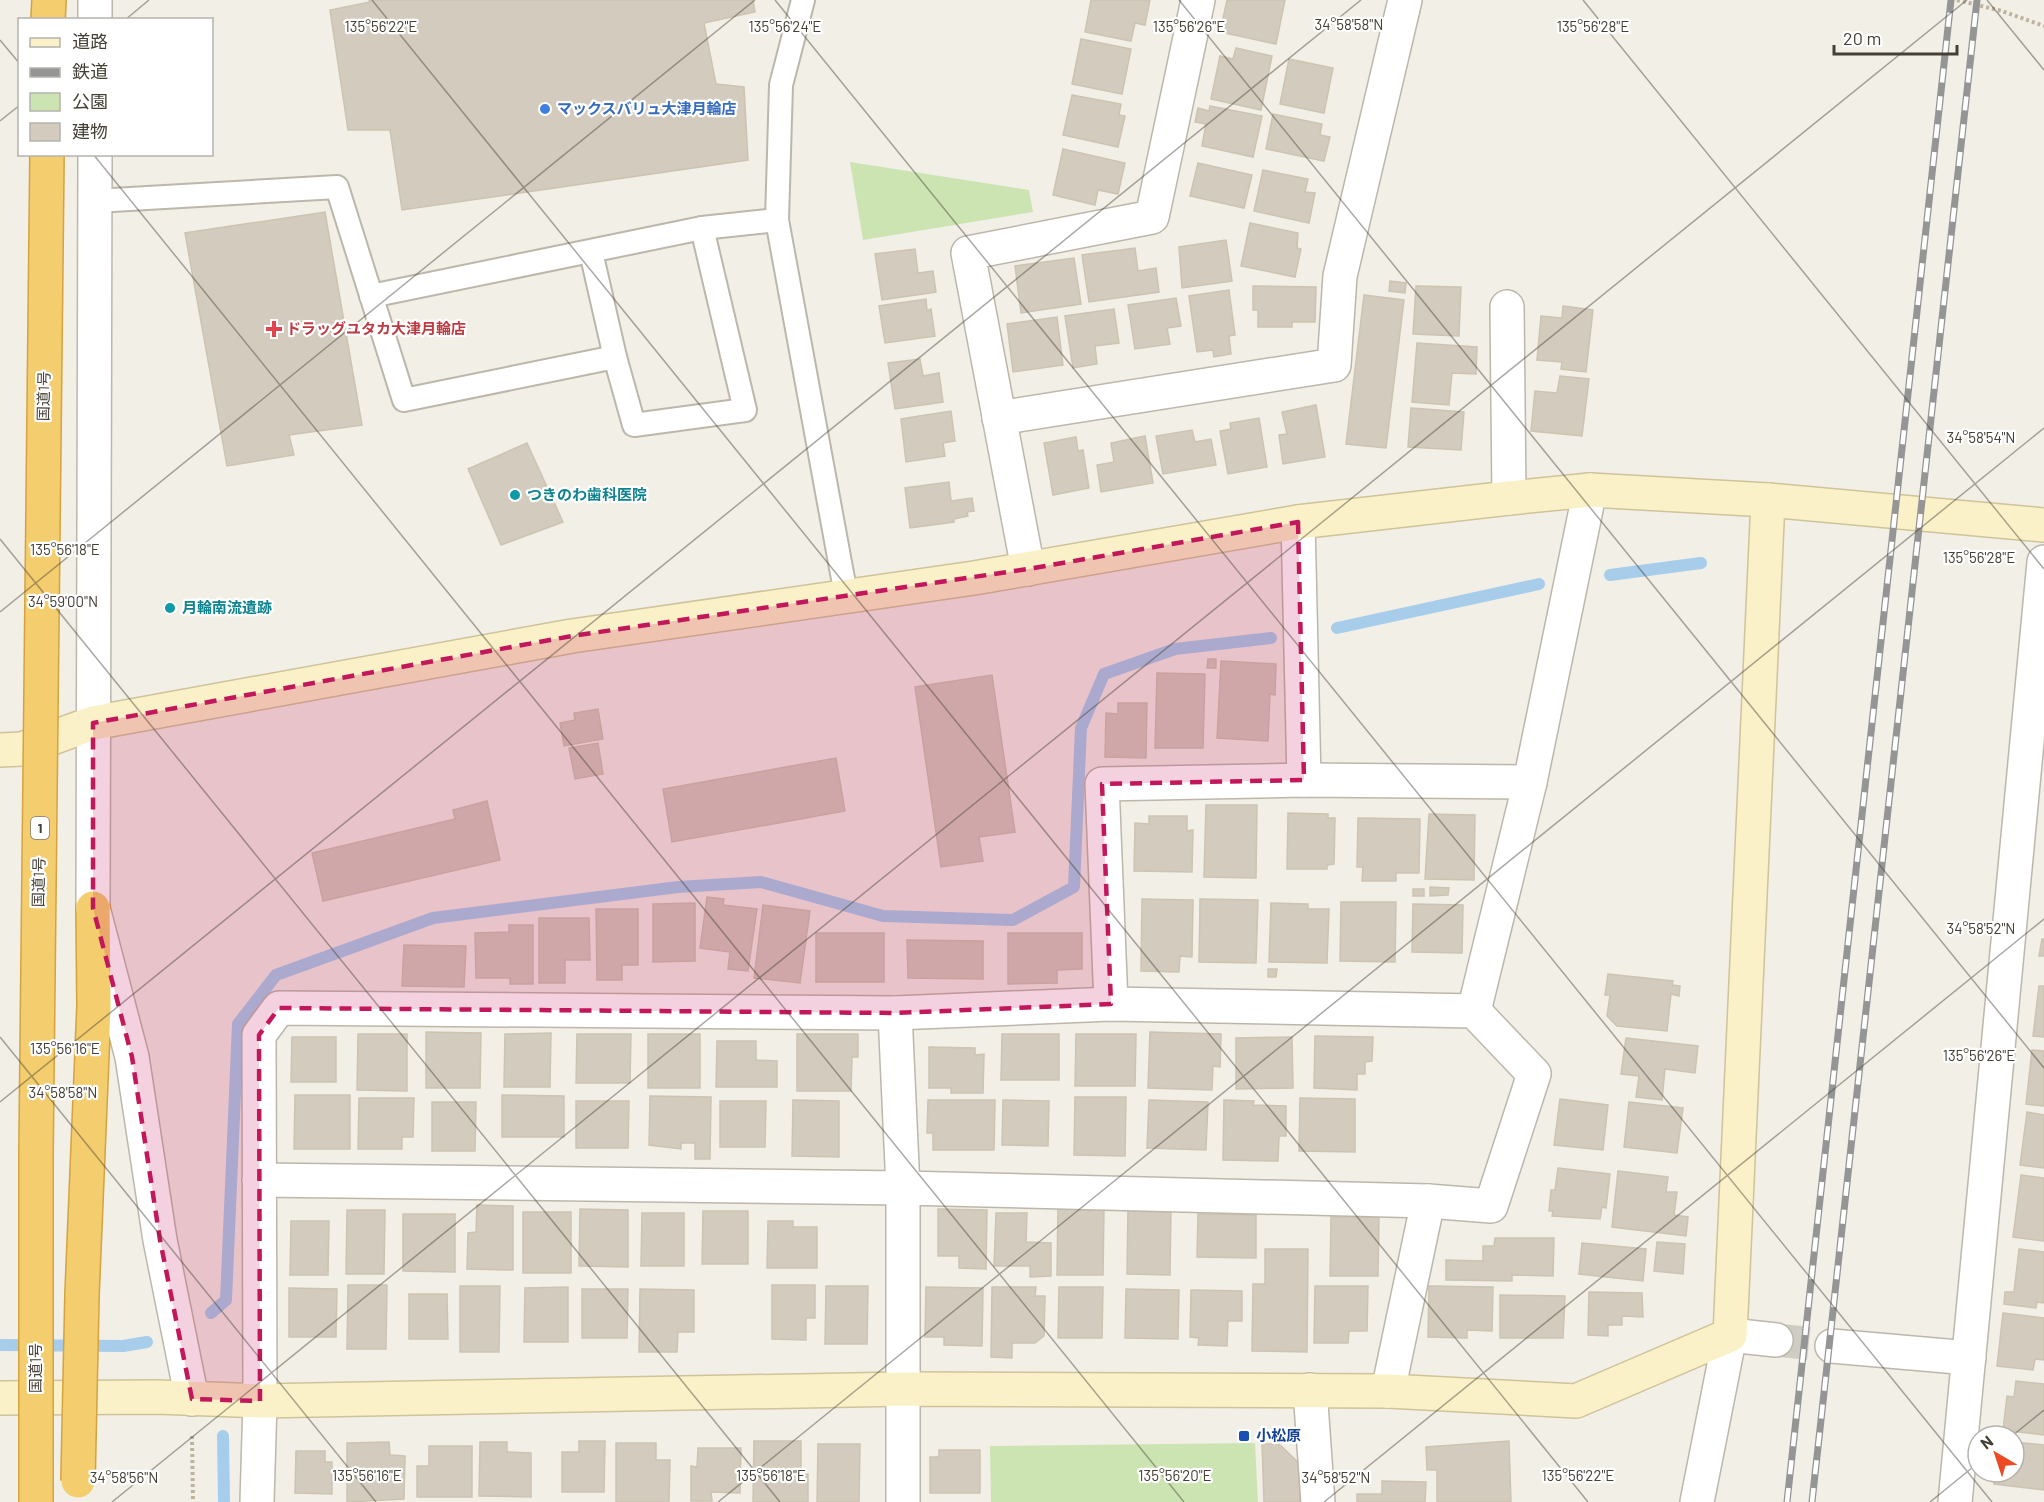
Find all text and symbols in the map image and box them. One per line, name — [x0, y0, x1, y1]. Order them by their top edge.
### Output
text: 34°58'58"N — [1315, 15, 1383, 33]
text: 135°56'22"E — [345, 17, 417, 35]
text: 135°56'24"E — [749, 17, 821, 35]
text: 135°56'26"E — [1153, 17, 1225, 35]
text: 135°56'28"E — [1557, 17, 1629, 35]
legend — [18, 18, 213, 156]
scale bar — [1834, 18, 1957, 56]
text: 20 m — [1843, 27, 1881, 49]
text: 道路 — [72, 30, 108, 52]
text: 鉄道 — [72, 60, 108, 82]
text: 公園 — [72, 90, 108, 112]
place label: マックスバリュ大津月輪店 — [557, 99, 737, 117]
marker: マックスバリュ大津月輪店 — [538, 102, 552, 116]
text: 建物 — [72, 120, 108, 142]
place label: ドラッグユタカ大津月輪店 — [286, 319, 466, 337]
marker: ドラッグユタカ大津月輪店 — [267, 322, 281, 336]
street label: 国道1号 — [34, 371, 52, 421]
text: 34°58'54"N — [1946, 428, 2016, 446]
place label: つきのわ歯科医院 — [527, 485, 647, 503]
marker: つきのわ歯科医院 — [508, 488, 522, 502]
text: 135°56'18"E — [30, 540, 100, 558]
text: 135°56'28"E — [1943, 548, 2015, 566]
text: 34°59'00"N — [28, 592, 98, 610]
place label: 月輪南流遺跡 — [182, 598, 272, 616]
marker: 月輪南流遺跡 — [163, 601, 177, 615]
road number: 1 — [31, 817, 49, 839]
street label: 国道1号 — [29, 857, 47, 907]
text: 34°58'52"N — [1946, 919, 2016, 937]
text: 135°56'16"E — [30, 1039, 100, 1057]
text: 135°56'26"E — [1943, 1046, 2015, 1064]
text: 34°58'58"N — [29, 1083, 97, 1101]
street label: 国道1号 — [26, 1343, 44, 1393]
north arrow — [1966, 1424, 2026, 1484]
place label: 小松原 — [1256, 1426, 1301, 1444]
marker: 小松原 — [1237, 1429, 1251, 1443]
text: N — [1976, 1431, 1996, 1453]
text: 135°56'16"E — [332, 1466, 402, 1484]
text: 135°56'18"E — [736, 1466, 806, 1484]
text: 135°56'20"E — [1138, 1466, 1212, 1484]
text: 135°56'22"E — [1542, 1466, 1614, 1484]
text: 34°58'56"N — [90, 1468, 158, 1486]
text: 34°58'52"N — [1301, 1468, 1371, 1486]

